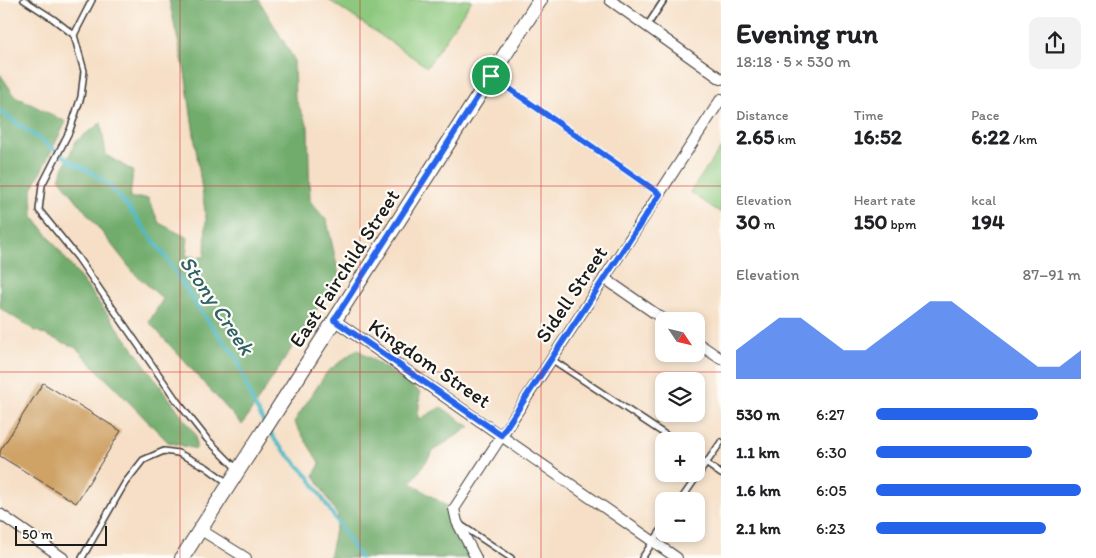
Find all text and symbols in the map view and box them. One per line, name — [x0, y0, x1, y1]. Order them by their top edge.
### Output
text: Evening run — [736, 16, 878, 50]
button: share — [1029, 17, 1081, 69]
text: 18:18 · 5 × 530 m — [736, 52, 851, 71]
pin — [470, 55, 512, 97]
icon: arrive — [477, 62, 505, 90]
text: Distance — [736, 107, 788, 124]
text: Time — [854, 107, 884, 124]
text: Pace — [971, 107, 999, 124]
text: 2.65 — [736, 124, 774, 149]
text: 16:52 — [854, 124, 902, 149]
text: 6:22 — [971, 124, 1010, 149]
text: km — [774, 131, 796, 148]
text: /km — [1010, 131, 1037, 148]
street label: East Fairchild Street — [284, 184, 404, 352]
text: Elevation — [736, 192, 792, 209]
text: Heart rate — [854, 192, 916, 209]
text: kcal — [971, 192, 996, 209]
text: 30 — [736, 209, 760, 234]
text: 150 — [854, 209, 887, 234]
text: 194 — [971, 209, 1005, 234]
text: m — [760, 216, 775, 233]
text: bpm — [887, 216, 917, 233]
street label: Sidell Street — [530, 241, 612, 347]
water label: Stony Creek — [174, 250, 261, 361]
text: Elevation — [736, 265, 800, 284]
text: 87–91 m — [1023, 265, 1081, 284]
north arrow — [655, 312, 705, 362]
map controls — [655, 312, 705, 542]
street label: Kingdom Street — [364, 313, 496, 413]
button: layers — [655, 372, 705, 422]
text: 530 m — [736, 405, 780, 424]
text: 6:27 — [816, 405, 845, 424]
button: + — [655, 432, 705, 482]
text: 1.1 km — [736, 443, 780, 462]
text: 6:30 — [816, 443, 847, 462]
text: 1.6 km — [736, 481, 781, 500]
text: 6:05 — [816, 481, 847, 500]
button: − — [655, 492, 705, 542]
text: 2.1 km — [736, 519, 781, 538]
text: 6:23 — [816, 519, 846, 538]
scale bar — [15, 523, 108, 546]
text: 50 m — [22, 526, 53, 543]

